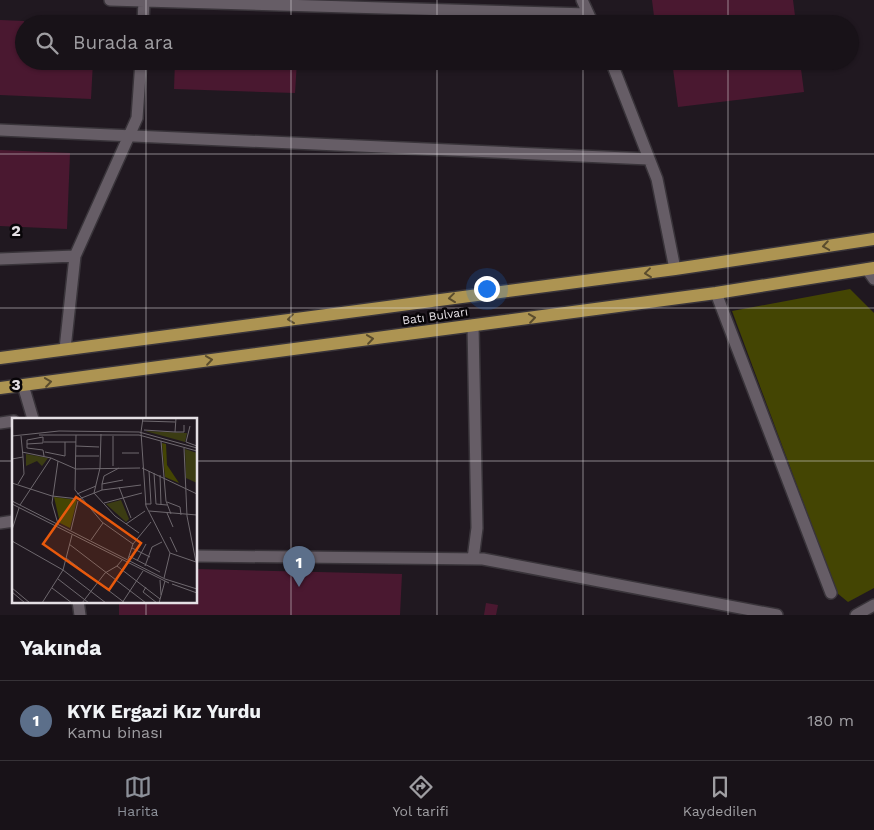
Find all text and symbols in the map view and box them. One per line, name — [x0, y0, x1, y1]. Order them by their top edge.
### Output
search box — [15, 15, 859, 70]
icon: search — [33, 29, 61, 57]
text: Burada ara — [73, 31, 173, 54]
text: 2 — [11, 221, 21, 240]
one-way arrow — [821, 240, 829, 251]
one-way arrow — [644, 267, 652, 278]
your location — [474, 276, 500, 302]
one-way arrow — [448, 293, 456, 303]
street label: Batı Bulvarı — [401, 304, 469, 328]
one-way arrow — [527, 313, 536, 323]
one-way arrow — [287, 314, 295, 324]
one-way arrow — [367, 334, 375, 345]
one-way arrow — [206, 355, 214, 366]
text: 3 — [11, 375, 21, 394]
one-way arrow — [44, 377, 53, 387]
inset map — [12, 418, 198, 602]
pin: 1 — [283, 546, 315, 587]
text: Yakında — [20, 635, 101, 660]
text: KYK Ergazi Kız Yurdu — [67, 700, 261, 723]
text: 1 — [33, 711, 39, 730]
text: 180 m — [807, 711, 854, 730]
text: Kamu binası — [67, 723, 163, 742]
tab: Harita — [117, 773, 158, 819]
tab: Yol tarifi — [393, 773, 449, 819]
tab: Kaydedilen — [683, 773, 757, 819]

